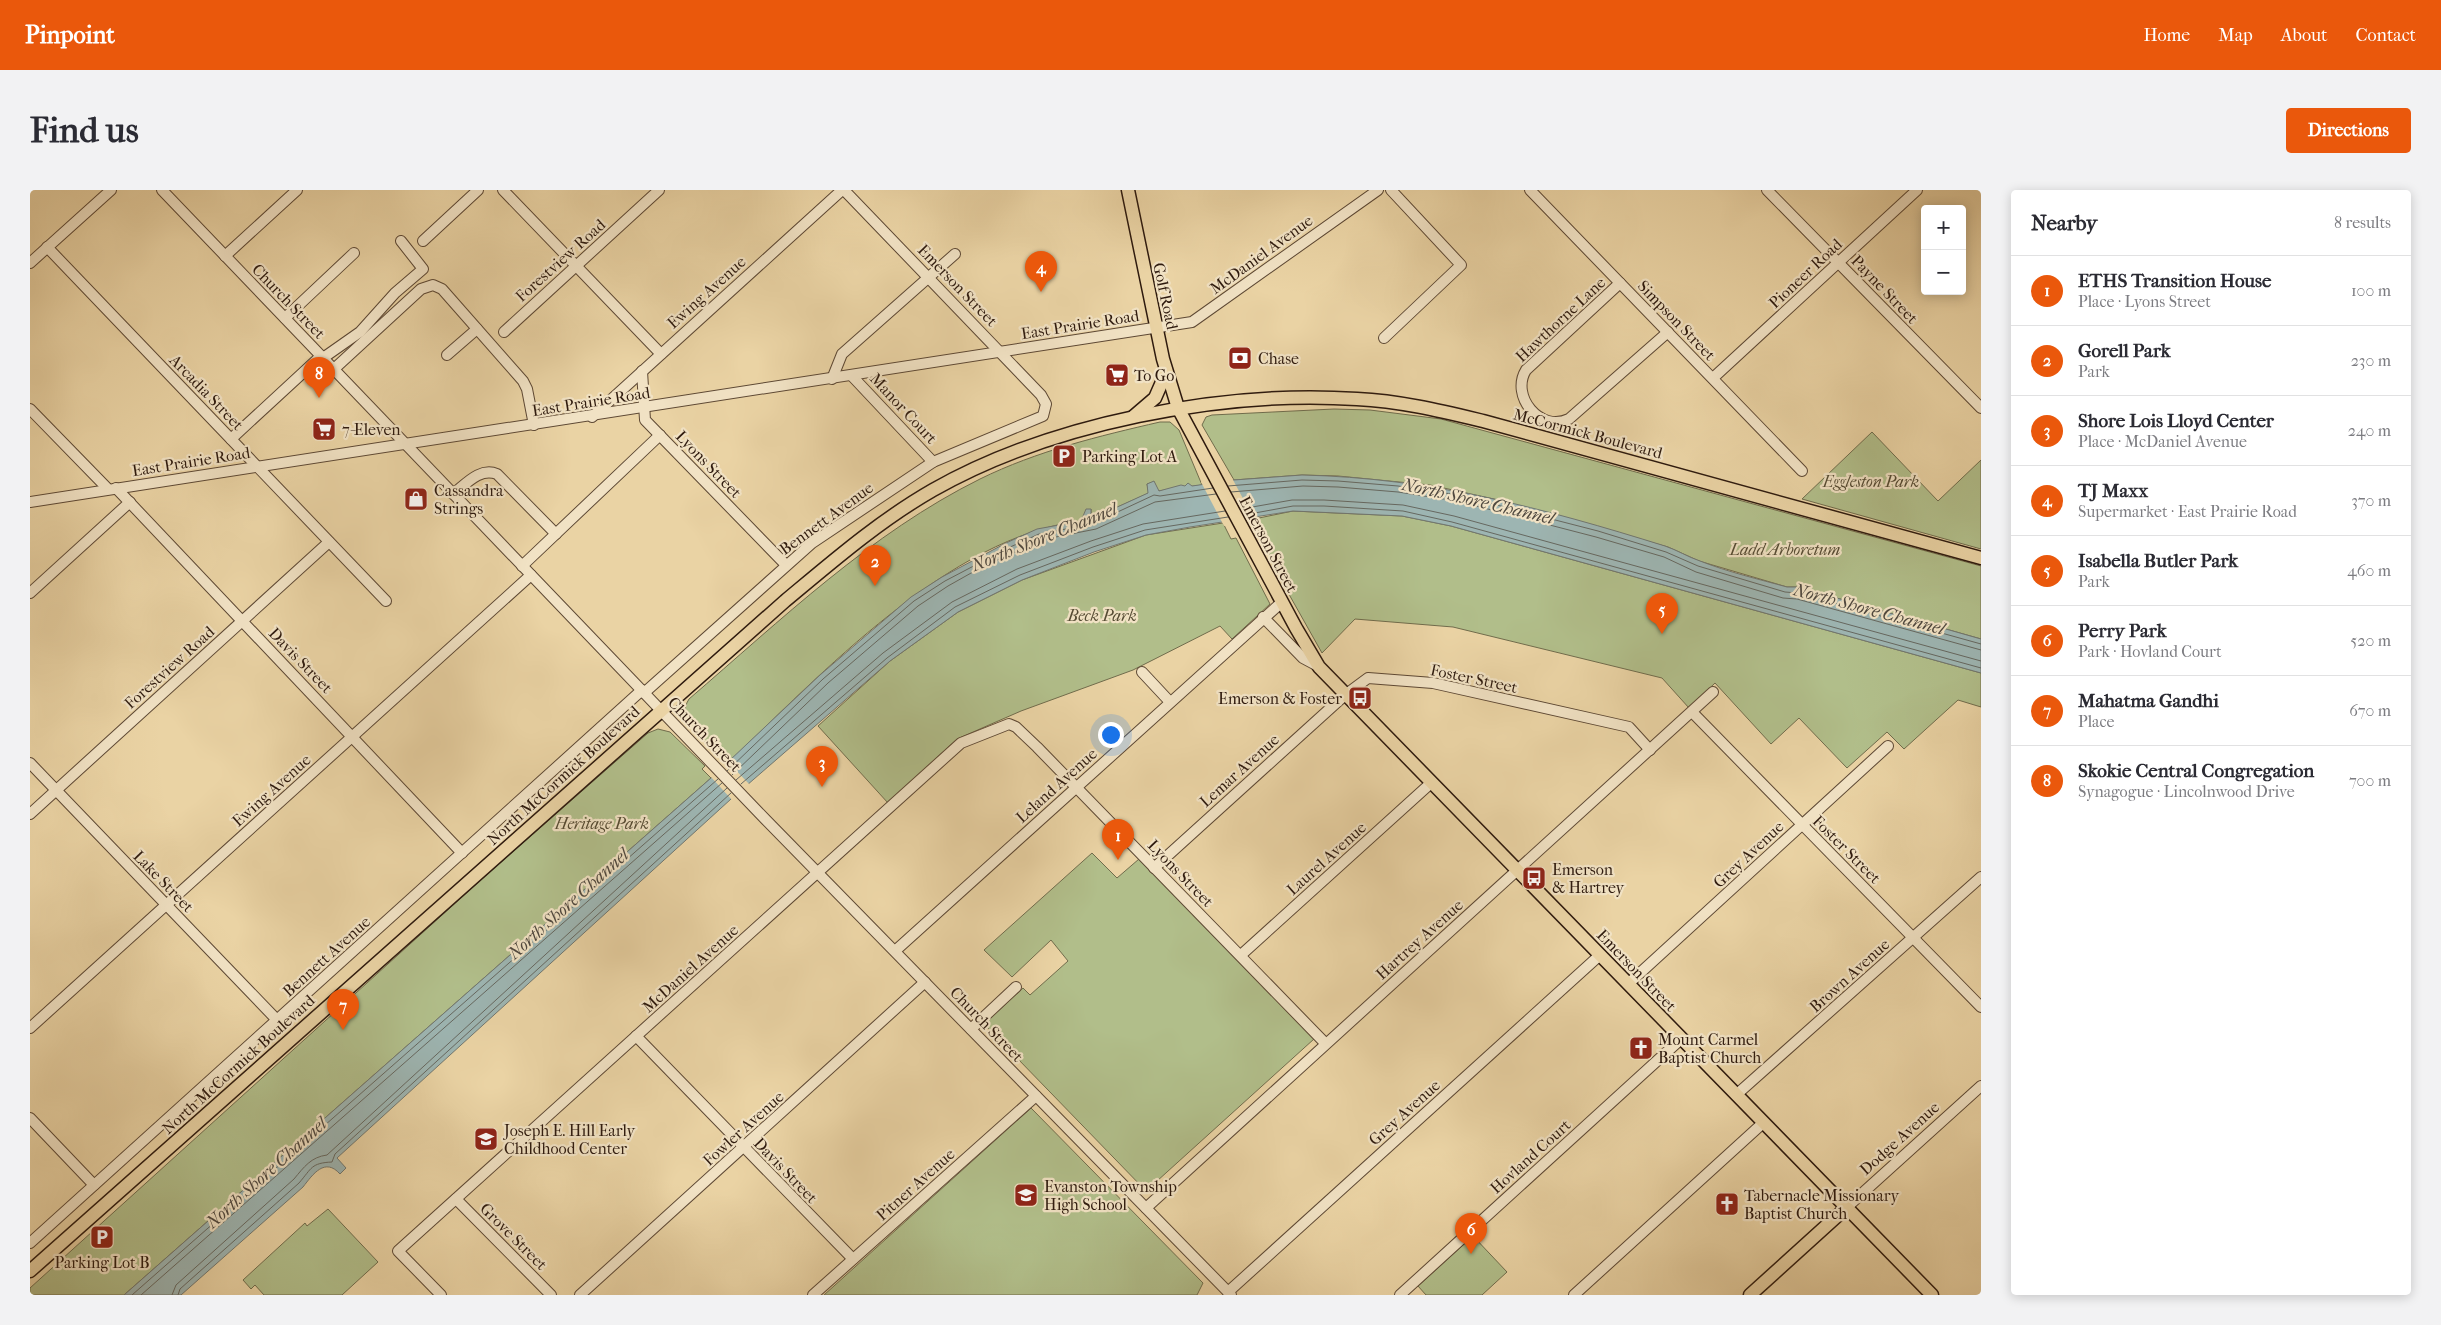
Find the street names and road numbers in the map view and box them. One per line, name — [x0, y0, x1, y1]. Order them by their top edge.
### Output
street label: McDaniel Avenue — [1206, 211, 1316, 298]
street label: Forestview Road — [512, 215, 609, 306]
street label: Pioneer Road — [1765, 234, 1846, 312]
street label: Emerson Street — [914, 240, 1002, 330]
street label: Payne Street — [1847, 251, 1922, 328]
street label: Ewing Avenue — [663, 252, 750, 333]
street label: Church Street — [248, 260, 329, 343]
street label: Golf Road — [1149, 261, 1182, 332]
street label: Hawthorne Lane — [1511, 273, 1609, 366]
street label: Simpson Street — [1634, 276, 1720, 364]
street label: East Prairie Road — [1020, 306, 1141, 343]
street label: Arcadia Street — [165, 350, 248, 434]
street label: Manor Court — [866, 369, 941, 448]
street label: East Prairie Road — [531, 383, 652, 420]
street label: McCormick Boulevard — [1511, 404, 1665, 463]
street label: Lyons Street — [672, 427, 746, 502]
street label: East Prairie Road — [131, 443, 252, 480]
street label: Bennett Avenue — [776, 478, 877, 559]
street label: Emerson Street — [1235, 493, 1302, 596]
street label: Forestview Road — [121, 622, 218, 713]
street label: Davis Street — [265, 624, 337, 697]
street label: Foster Street — [1429, 660, 1519, 697]
street label: Church Street — [664, 693, 745, 776]
street label: North McCormick Boulevard — [483, 702, 644, 849]
street label: Lemar Avenue — [1196, 730, 1283, 811]
street label: Leland Avenue — [1012, 744, 1101, 827]
street label: Ewing Avenue — [228, 750, 315, 831]
street label: Foster Street — [1809, 811, 1885, 888]
street label: Grey Avenue — [1709, 817, 1788, 892]
street label: Laurel Avenue — [1283, 818, 1370, 899]
street label: Lyons Street — [1144, 836, 1218, 911]
street label: Lake Street — [129, 846, 198, 916]
street label: Hartrey Avenue — [1372, 895, 1467, 983]
street label: Bennett Avenue — [279, 912, 374, 1001]
street label: McDaniel Avenue — [639, 920, 742, 1016]
street label: Emerson Street — [1593, 925, 1681, 1015]
street label: Brown Avenue — [1805, 934, 1893, 1016]
street label: Church Street — [946, 983, 1027, 1066]
street label: North McCormick Boulevard — [158, 991, 319, 1138]
street label: Grey Avenue — [1365, 1075, 1444, 1149]
street label: Fowler Avenue — [699, 1087, 788, 1170]
street label: Dodge Avenue — [1856, 1098, 1943, 1179]
street label: Hovland Court — [1486, 1115, 1575, 1197]
street label: Davis Street — [750, 1134, 822, 1207]
street label: Pitner Avenue — [872, 1144, 959, 1225]
street label: Grove Street — [476, 1199, 551, 1274]

